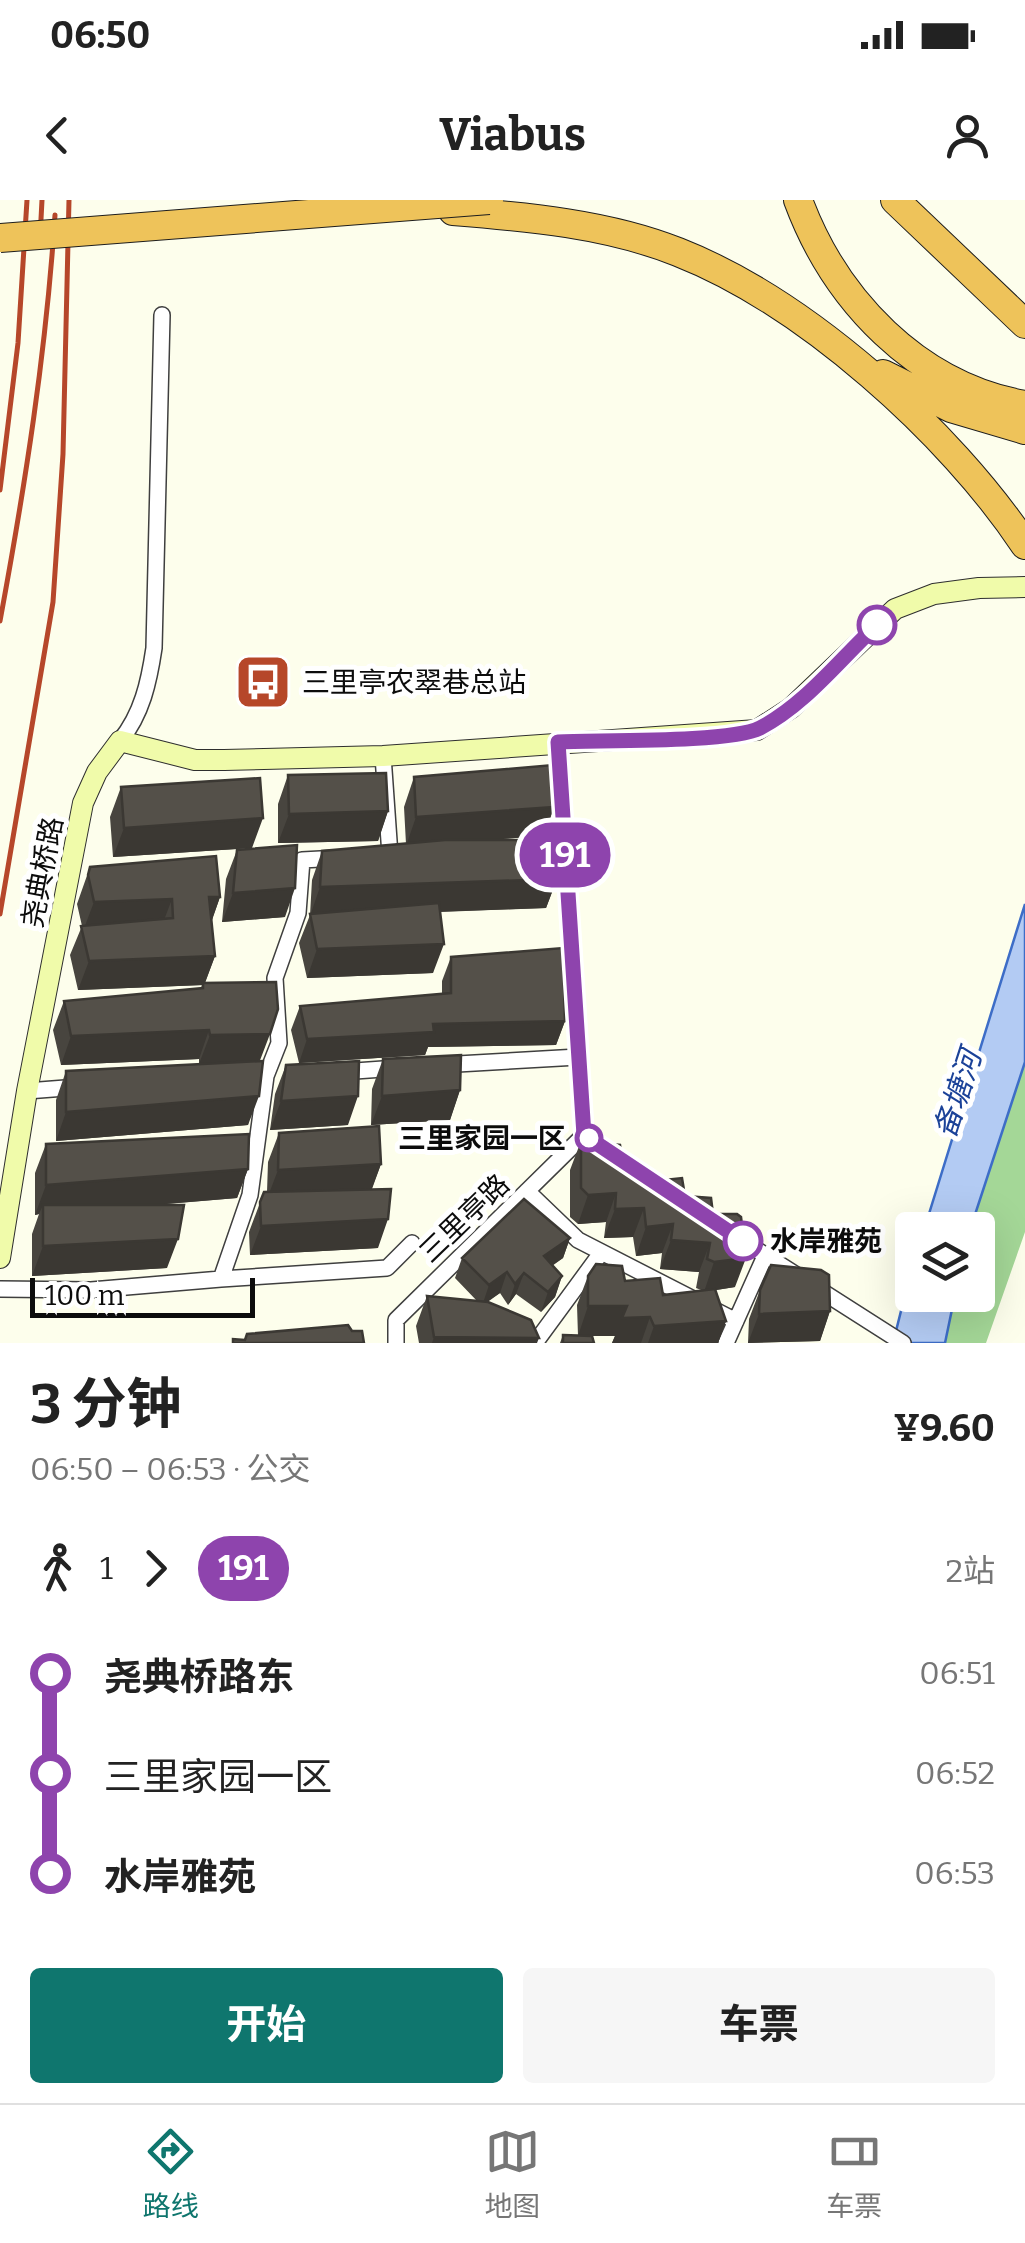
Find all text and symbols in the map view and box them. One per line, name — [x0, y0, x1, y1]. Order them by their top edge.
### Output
text: 06:50 — [50, 12, 150, 58]
icon: back — [30, 108, 85, 163]
text: Viabus — [439, 108, 586, 162]
icon: person — [940, 108, 995, 163]
unlabelled marker — [858, 606, 896, 644]
bus stop icon: 三里亭农翠巷总站 — [233, 652, 293, 712]
place label: 三里亭农翠巷总站 — [302, 666, 526, 699]
street label: 尧典桥路 — [16, 814, 69, 930]
line badge: 191 — [508, 822, 622, 888]
text: 191 — [540, 834, 590, 876]
water label: 备塘河 — [927, 1041, 991, 1142]
place label: 三里家园一区 — [398, 1122, 566, 1155]
marker: 三里家园一区 — [576, 1125, 602, 1151]
street label: 三里亭路 — [413, 1168, 516, 1269]
map controls — [895, 1212, 995, 1312]
button: layers — [895, 1212, 995, 1312]
marker: 水岸雅苑 — [724, 1222, 762, 1260]
place label: 水岸雅苑 — [770, 1225, 882, 1258]
scale bar — [30, 1273, 255, 1318]
text: 100 m — [45, 1279, 125, 1312]
text: 3 分钟 — [30, 1372, 182, 1438]
text: ¥9.60 — [894, 1405, 995, 1451]
text: 06:50 – 06:53 · 公交 — [30, 1450, 310, 1488]
icon: walk — [30, 1541, 85, 1596]
icon: forward — [128, 1541, 183, 1596]
text: 191 — [218, 1547, 269, 1589]
text: 1 — [100, 1549, 113, 1587]
text: 2站 — [946, 1552, 995, 1590]
text: 尧典桥路东 — [104, 1654, 294, 1700]
text: 06:51 — [919, 1654, 995, 1692]
text: 三里家园一区 — [104, 1754, 332, 1800]
text: 06:52 — [915, 1754, 995, 1792]
text: 水岸雅苑 — [104, 1854, 256, 1900]
text: 06:53 — [914, 1854, 995, 1892]
button: 开始 — [30, 1968, 503, 2083]
button: 车票 — [523, 1968, 995, 2083]
tab: 路线 — [143, 2124, 199, 2224]
tab: 地图 — [484, 2124, 540, 2224]
tab: 车票 — [826, 2124, 882, 2224]

